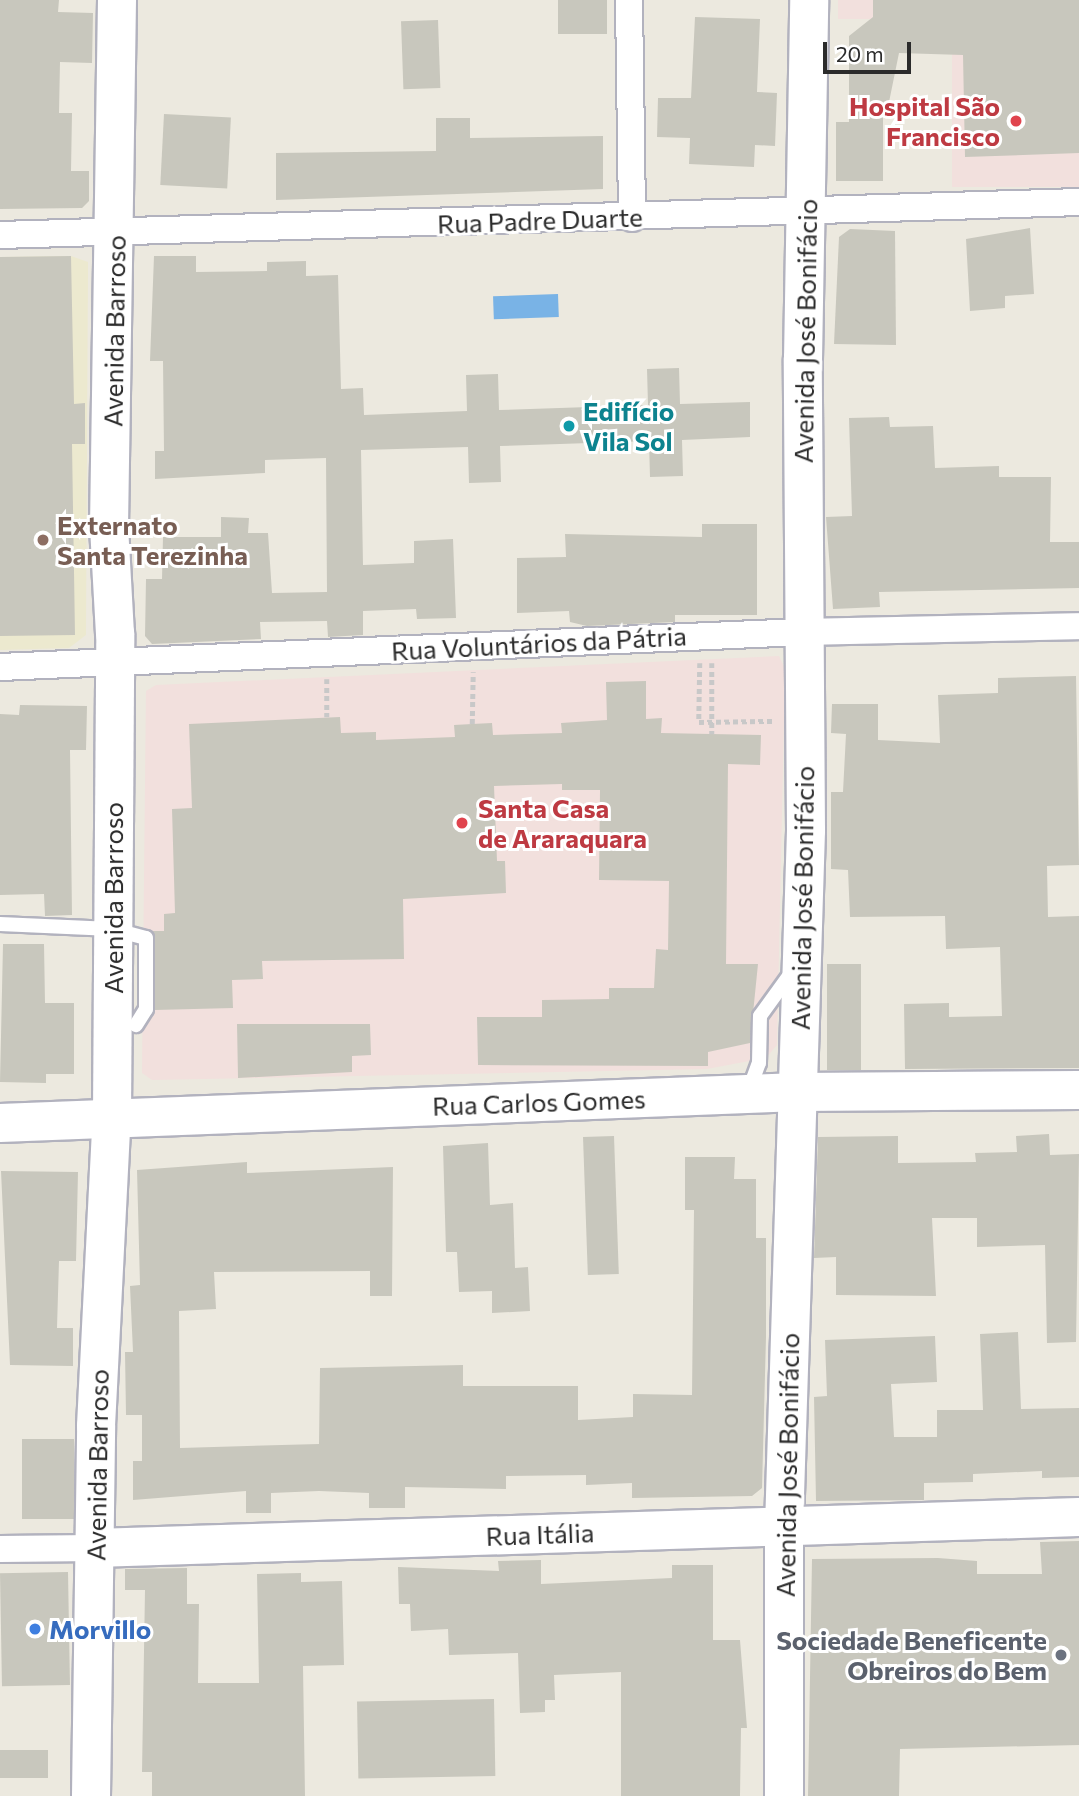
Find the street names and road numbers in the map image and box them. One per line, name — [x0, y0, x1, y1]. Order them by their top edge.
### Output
street label: Avenida José Bonifácio — [787, 198, 823, 464]
street label: Rua Padre Duarte — [437, 201, 643, 239]
street label: Avenida Barroso — [97, 235, 131, 427]
street label: Rua Voluntários da Pátria — [390, 620, 688, 666]
street label: Avenida José Bonifácio — [784, 765, 820, 1031]
street label: Avenida Barroso — [97, 802, 129, 994]
street label: Rua Carlos Gomes — [432, 1083, 646, 1121]
street label: Avenida José Bonifácio — [769, 1332, 805, 1598]
street label: Avenida Barroso — [80, 1369, 114, 1561]
street label: Rua Itália — [485, 1517, 595, 1551]

